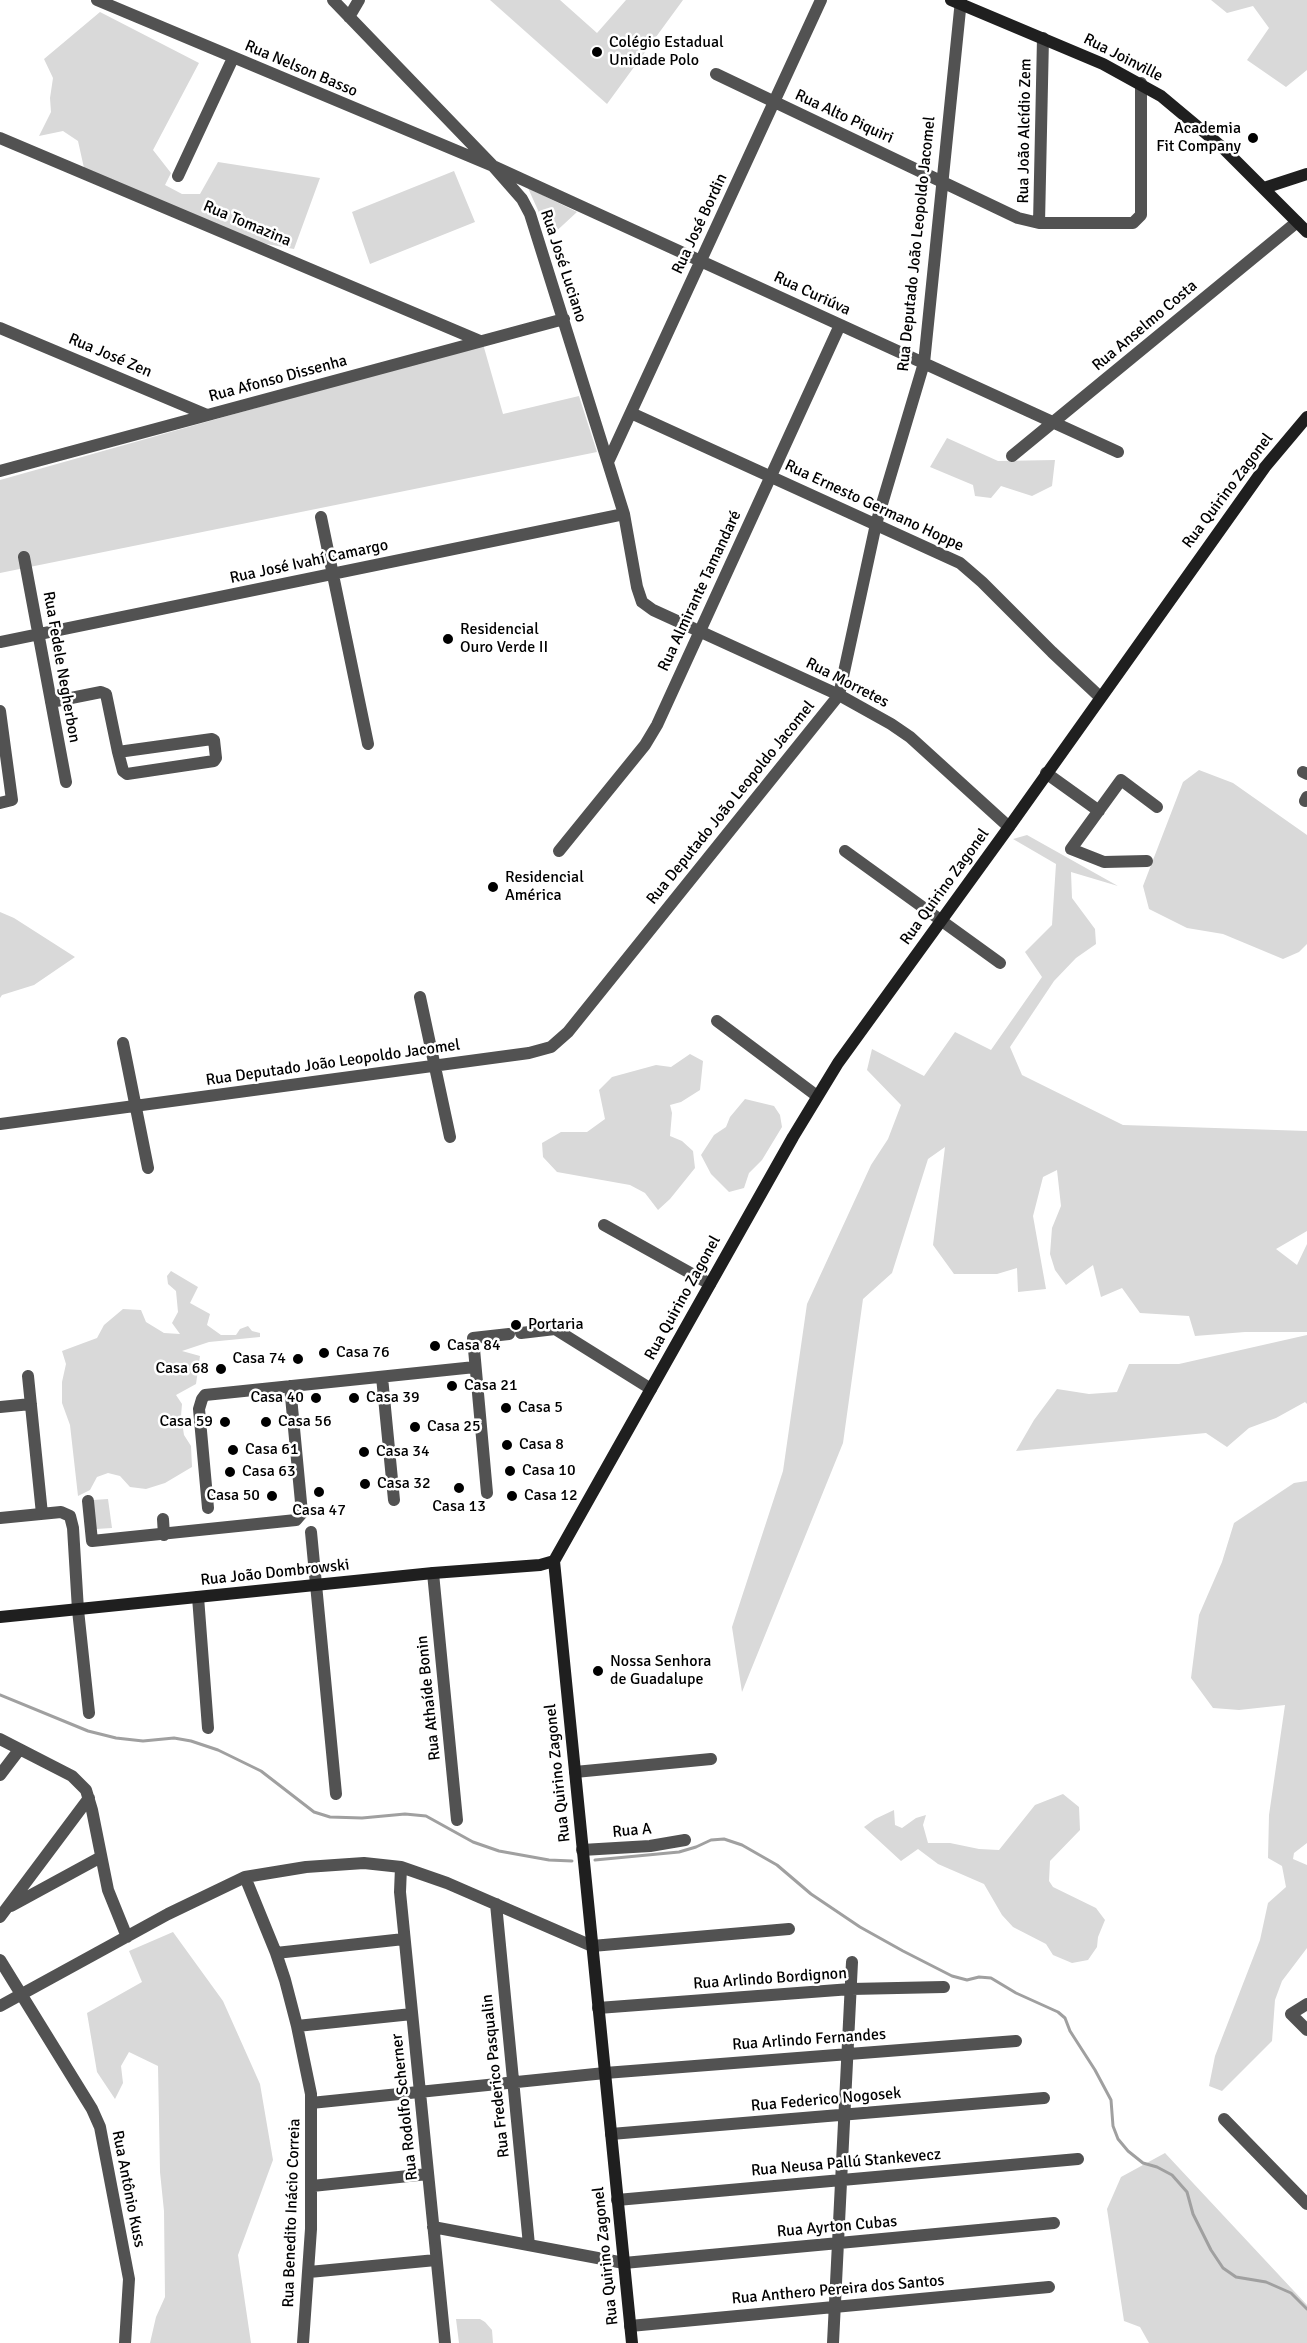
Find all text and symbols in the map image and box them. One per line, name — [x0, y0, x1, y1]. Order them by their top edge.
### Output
street label: Rua Joinville — [1080, 30, 1166, 86]
place label: Colégio Estadual Unidade Polo — [609, 33, 724, 71]
street label: Rua Nelson Basso — [242, 37, 360, 101]
marker: Colégio Estadual Unidade Polo — [590, 45, 604, 59]
street label: Rua João Alcídio Zem — [1014, 58, 1036, 204]
street label: Rua Alto Piquiri — [792, 86, 896, 148]
street label: Rua Deputado João Leopoldo Jacomel — [894, 115, 940, 373]
place label: Academia Fit Company — [1156, 119, 1241, 157]
marker: Academia Fit Company — [1246, 131, 1260, 145]
street label: Rua José Bordin — [668, 171, 732, 277]
street label: Rua Tomazina — [200, 197, 294, 251]
street label: Rua José Luciano — [536, 207, 590, 325]
street label: Rua Curiúva — [771, 268, 853, 320]
street label: Rua Anselmo Costa — [1089, 277, 1201, 375]
street label: Rua José Zen — [65, 330, 155, 382]
street label: Rua Afonso Dissenha — [207, 351, 349, 407]
street label: Rua Quirino Zagonel — [1178, 430, 1278, 552]
street label: Rua Ernesto Germano Hoppe — [781, 456, 967, 556]
street label: Rua Almirante Tamandaré — [654, 508, 746, 674]
street label: Rua José Ivahí Camargo — [228, 536, 390, 588]
street label: Rua Fedele Negherbon — [38, 590, 84, 744]
place label: Residencial Ouro Verde II — [460, 620, 548, 658]
marker: Residencial Ouro Verde II — [441, 632, 455, 646]
street label: Rua Morretes — [802, 654, 892, 712]
street label: Rua Deputado João Leopoldo Jacomel — [643, 697, 819, 909]
street label: Rua Quirino Zagonel — [896, 825, 994, 949]
place label: Residencial América — [505, 868, 584, 906]
marker: Residencial América — [486, 880, 500, 894]
street label: Rua Deputado João Leopoldo Jacomel — [205, 1036, 461, 1090]
street label: Rua Quirino Zagonel — [641, 1232, 725, 1364]
place label: Portaria — [528, 1315, 583, 1335]
marker: Portaria — [509, 1318, 523, 1332]
place label: Casa 84 — [447, 1336, 501, 1356]
marker: Casa 84 — [428, 1339, 442, 1353]
place label: Casa 76 — [336, 1343, 390, 1363]
marker: Casa 76 — [317, 1346, 331, 1360]
place label: Casa 74 — [232, 1349, 286, 1369]
marker: Casa 74 — [291, 1352, 305, 1366]
place label: Casa 68 — [155, 1359, 209, 1379]
marker: Casa 68 — [214, 1362, 228, 1376]
place label: Casa 21 — [464, 1376, 518, 1396]
marker: Casa 21 — [445, 1379, 459, 1393]
place label: Casa 40 — [250, 1388, 304, 1408]
place label: Casa 39 — [366, 1388, 420, 1408]
marker: Casa 40 — [309, 1391, 323, 1405]
marker: Casa 39 — [347, 1391, 361, 1405]
place label: Casa 5 — [518, 1398, 563, 1418]
marker: Casa 5 — [499, 1401, 513, 1415]
place label: Casa 59 — [159, 1412, 213, 1432]
place label: Casa 56 — [278, 1412, 332, 1432]
marker: Casa 59 — [218, 1415, 232, 1429]
marker: Casa 56 — [259, 1415, 273, 1429]
place label: Casa 25 — [427, 1417, 481, 1437]
marker: Casa 25 — [408, 1420, 422, 1434]
place label: Casa 8 — [519, 1435, 564, 1455]
marker: Casa 8 — [500, 1438, 514, 1452]
place label: Casa 61 — [245, 1440, 299, 1460]
place label: Casa 34 — [376, 1442, 430, 1462]
marker: Casa 61 — [226, 1443, 240, 1457]
marker: Casa 34 — [357, 1445, 371, 1459]
place label: Casa 10 — [522, 1461, 576, 1481]
place label: Casa 63 — [242, 1462, 296, 1482]
marker: Casa 10 — [503, 1464, 517, 1478]
marker: Casa 63 — [223, 1465, 237, 1479]
place label: Casa 32 — [377, 1474, 431, 1494]
marker: Casa 32 — [358, 1477, 372, 1491]
marker: Casa 13 — [452, 1481, 466, 1495]
marker: Casa 47 — [312, 1485, 326, 1499]
place label: Casa 50 — [206, 1486, 260, 1506]
place label: Casa 12 — [524, 1486, 578, 1506]
marker: Casa 50 — [265, 1489, 279, 1503]
marker: Casa 12 — [505, 1489, 519, 1503]
place label: Casa 13 — [432, 1497, 486, 1517]
place label: Casa 47 — [292, 1501, 346, 1521]
street label: Rua João Dombrowski — [200, 1556, 350, 1590]
street label: Rua Athaíde Bonin — [413, 1634, 445, 1762]
place label: Nossa Senhora de Guadalupe — [610, 1652, 711, 1690]
marker: Nossa Senhora de Guadalupe — [591, 1664, 605, 1678]
street label: Rua Quirino Zagonel — [541, 1703, 575, 1843]
street label: Rua A — [612, 1820, 652, 1842]
street label: Rua Arlindo Bordignon — [692, 1964, 848, 1994]
street label: Rua Frederico Pasqualin — [478, 1993, 514, 2159]
street label: Rua Arlindo Fernandes — [731, 2025, 887, 2055]
street label: Rua Rodolfo Scherner — [388, 2033, 422, 2181]
street label: Rua Federico Nogosek — [750, 2084, 902, 2116]
street label: Rua Benedito Inácio Correia — [279, 2118, 305, 2308]
street label: Rua Antônio Kuss — [107, 2129, 149, 2249]
street label: Rua Neusa Pallú Stankevecz — [750, 2145, 942, 2181]
street label: Rua Quirino Zagonel — [589, 2186, 623, 2326]
street label: Rua Ayrton Cubas — [776, 2212, 898, 2242]
street label: Rua Anthero Pereira dos Santos — [731, 2271, 945, 2309]

